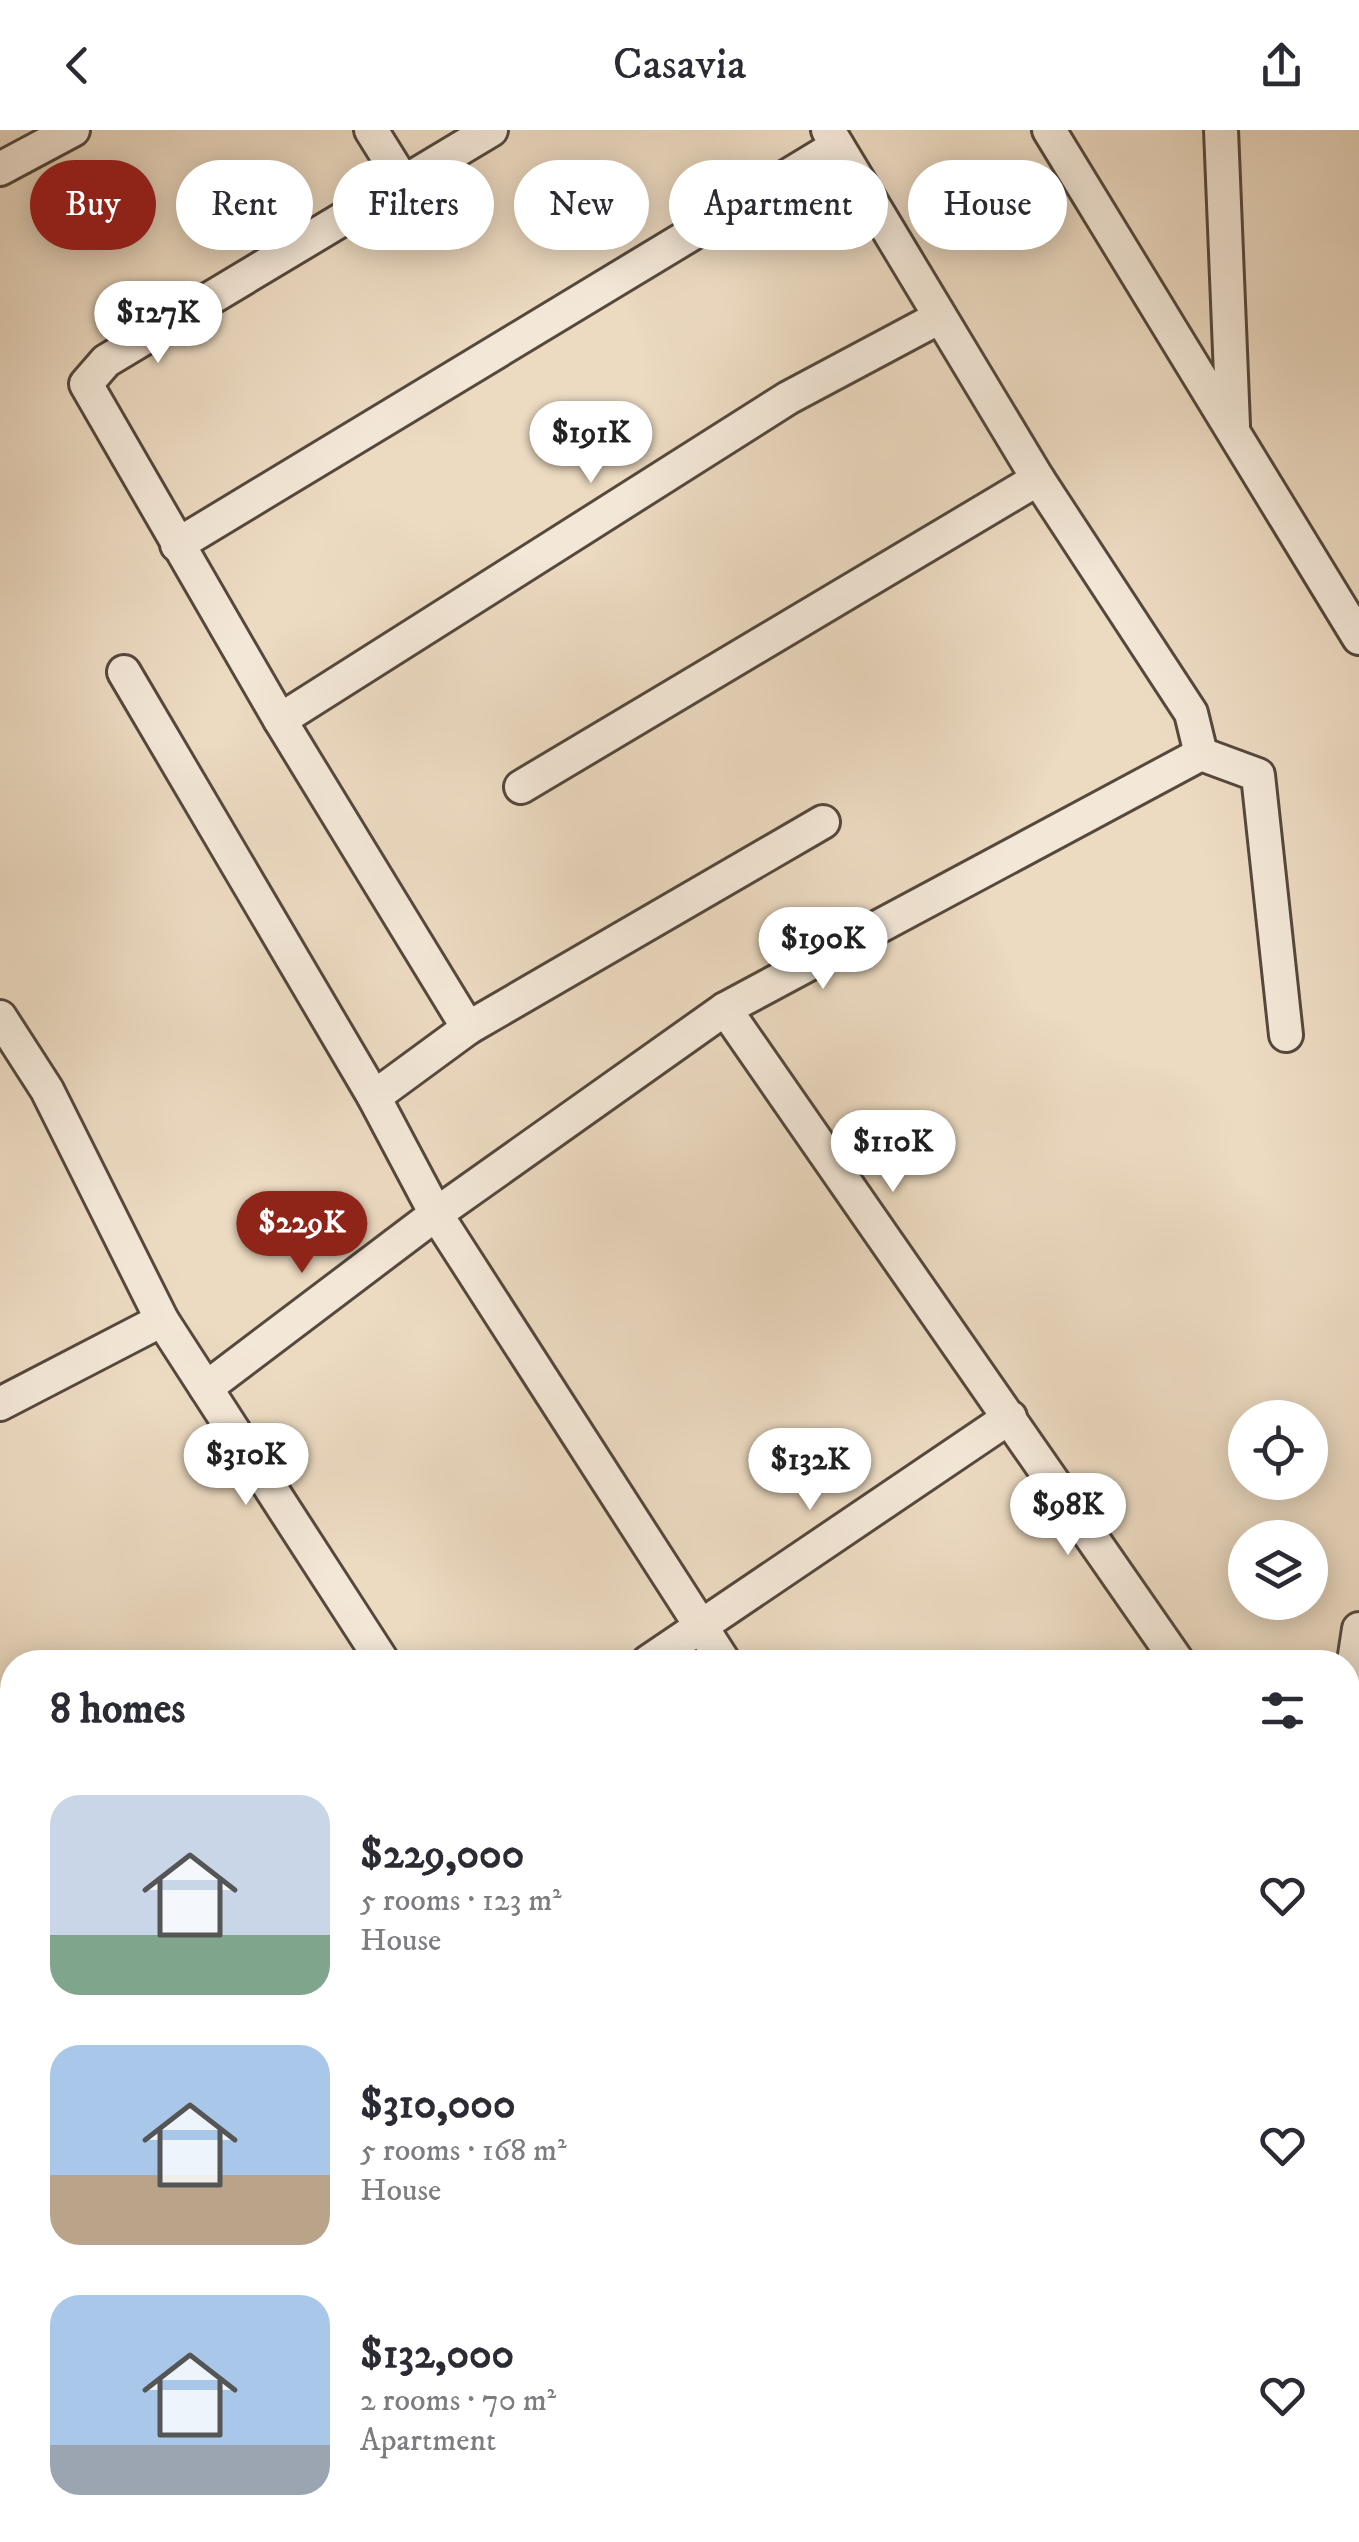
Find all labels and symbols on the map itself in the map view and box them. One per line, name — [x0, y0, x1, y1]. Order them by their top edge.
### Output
pin: $127K — [88, 281, 228, 366]
pin: $191K — [521, 401, 661, 486]
pin: $190K — [753, 907, 893, 992]
pin: $110K — [823, 1110, 963, 1195]
pin: $229K — [232, 1191, 372, 1276]
pin: $310K — [176, 1423, 316, 1508]
pin: $132K — [740, 1428, 880, 1513]
pin: $98K — [1009, 1473, 1127, 1558]

